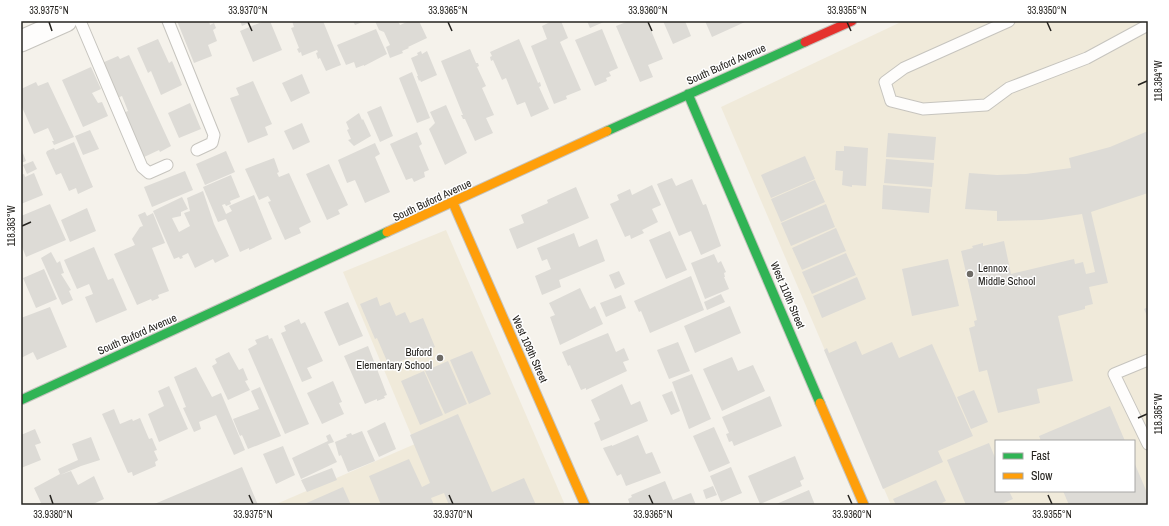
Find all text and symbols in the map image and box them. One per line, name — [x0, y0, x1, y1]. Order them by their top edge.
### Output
text: 33.9375°N — [29, 4, 69, 17]
text: 33.9370°N — [228, 4, 268, 17]
text: 33.9365°N — [428, 4, 468, 17]
text: 33.9360°N — [628, 4, 668, 17]
text: 33.9355°N — [827, 4, 867, 17]
text: 33.9350°N — [1027, 4, 1067, 17]
street label: South Buford Avenue — [684, 40, 768, 88]
text: 118.364°W — [1152, 60, 1165, 101]
street label: South Buford Avenue — [390, 176, 474, 224]
text: 118.363°W — [5, 205, 18, 246]
street label: West 110th Street — [768, 259, 809, 331]
place label: Lennox Middle School — [978, 261, 1035, 288]
marker: Lennox Middle School — [965, 269, 975, 279]
street label: South Buford Avenue — [95, 310, 179, 358]
street label: West 109th Street — [509, 313, 551, 385]
place label: Buford Elementary School — [356, 345, 432, 372]
marker: Buford Elementary School — [435, 353, 445, 363]
text: 118.365°W — [1152, 393, 1165, 434]
legend — [995, 440, 1135, 492]
text: Fast — [1031, 448, 1050, 464]
text: Slow — [1031, 468, 1053, 484]
text: 33.9380°N — [33, 508, 73, 521]
text: 33.9375°N — [233, 508, 273, 521]
text: 33.9370°N — [433, 508, 473, 521]
text: 33.9365°N — [633, 508, 673, 521]
text: 33.9360°N — [832, 508, 872, 521]
text: 33.9355°N — [1032, 508, 1072, 521]

